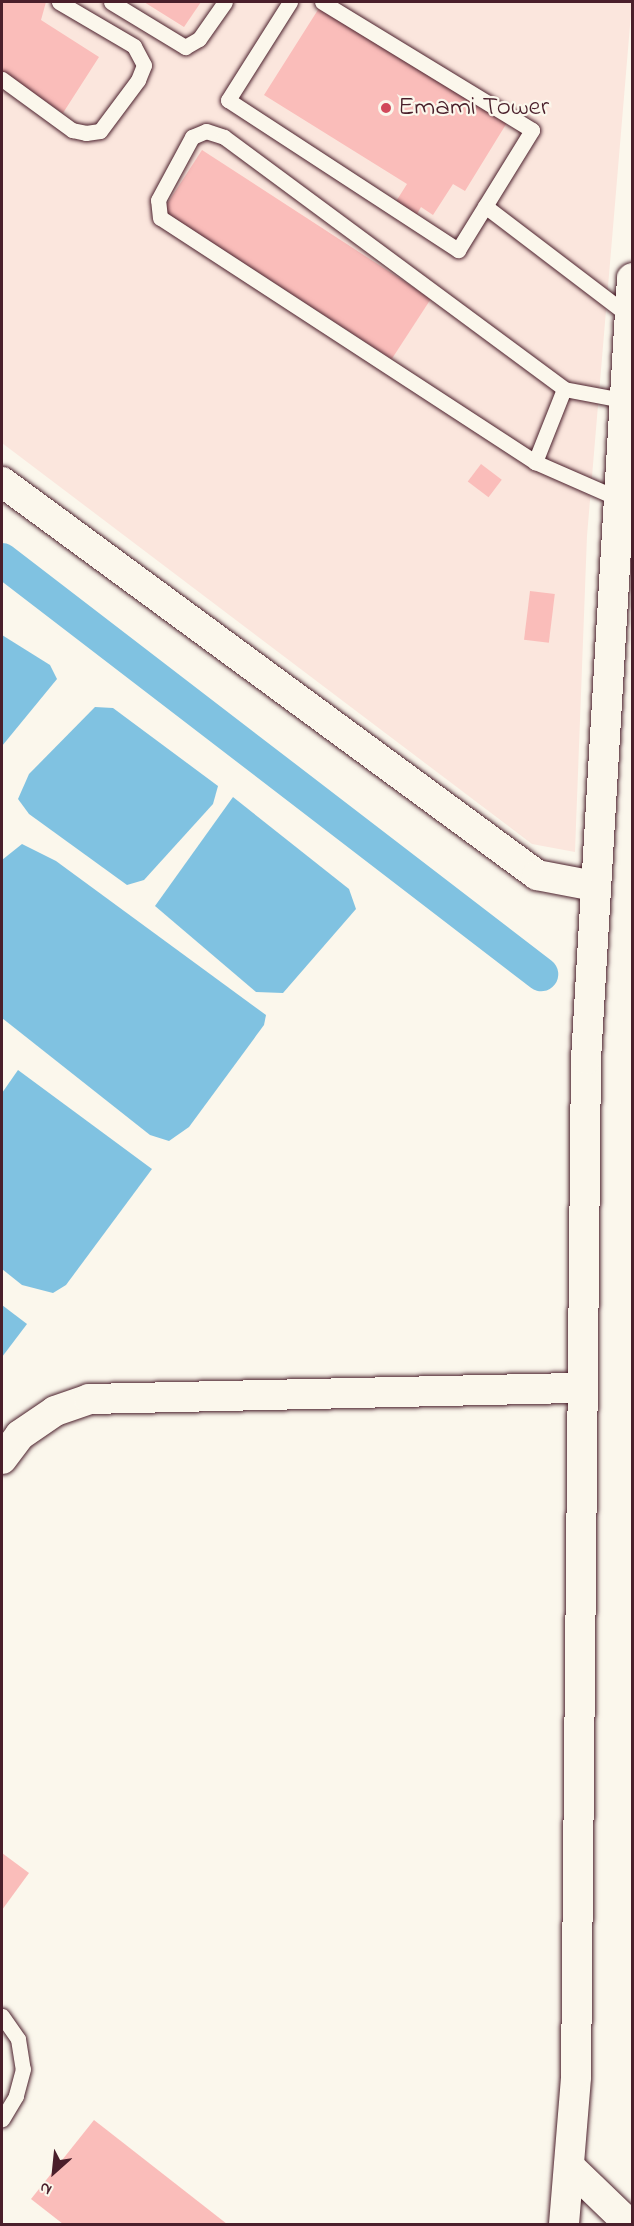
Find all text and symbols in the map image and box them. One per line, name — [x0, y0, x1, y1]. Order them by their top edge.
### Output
place label: Emami Tower — [398, 92, 549, 124]
marker: Emami Tower — [379, 101, 393, 115]
north arrow — [24, 2142, 84, 2202]
text: N — [36, 2175, 56, 2201]

